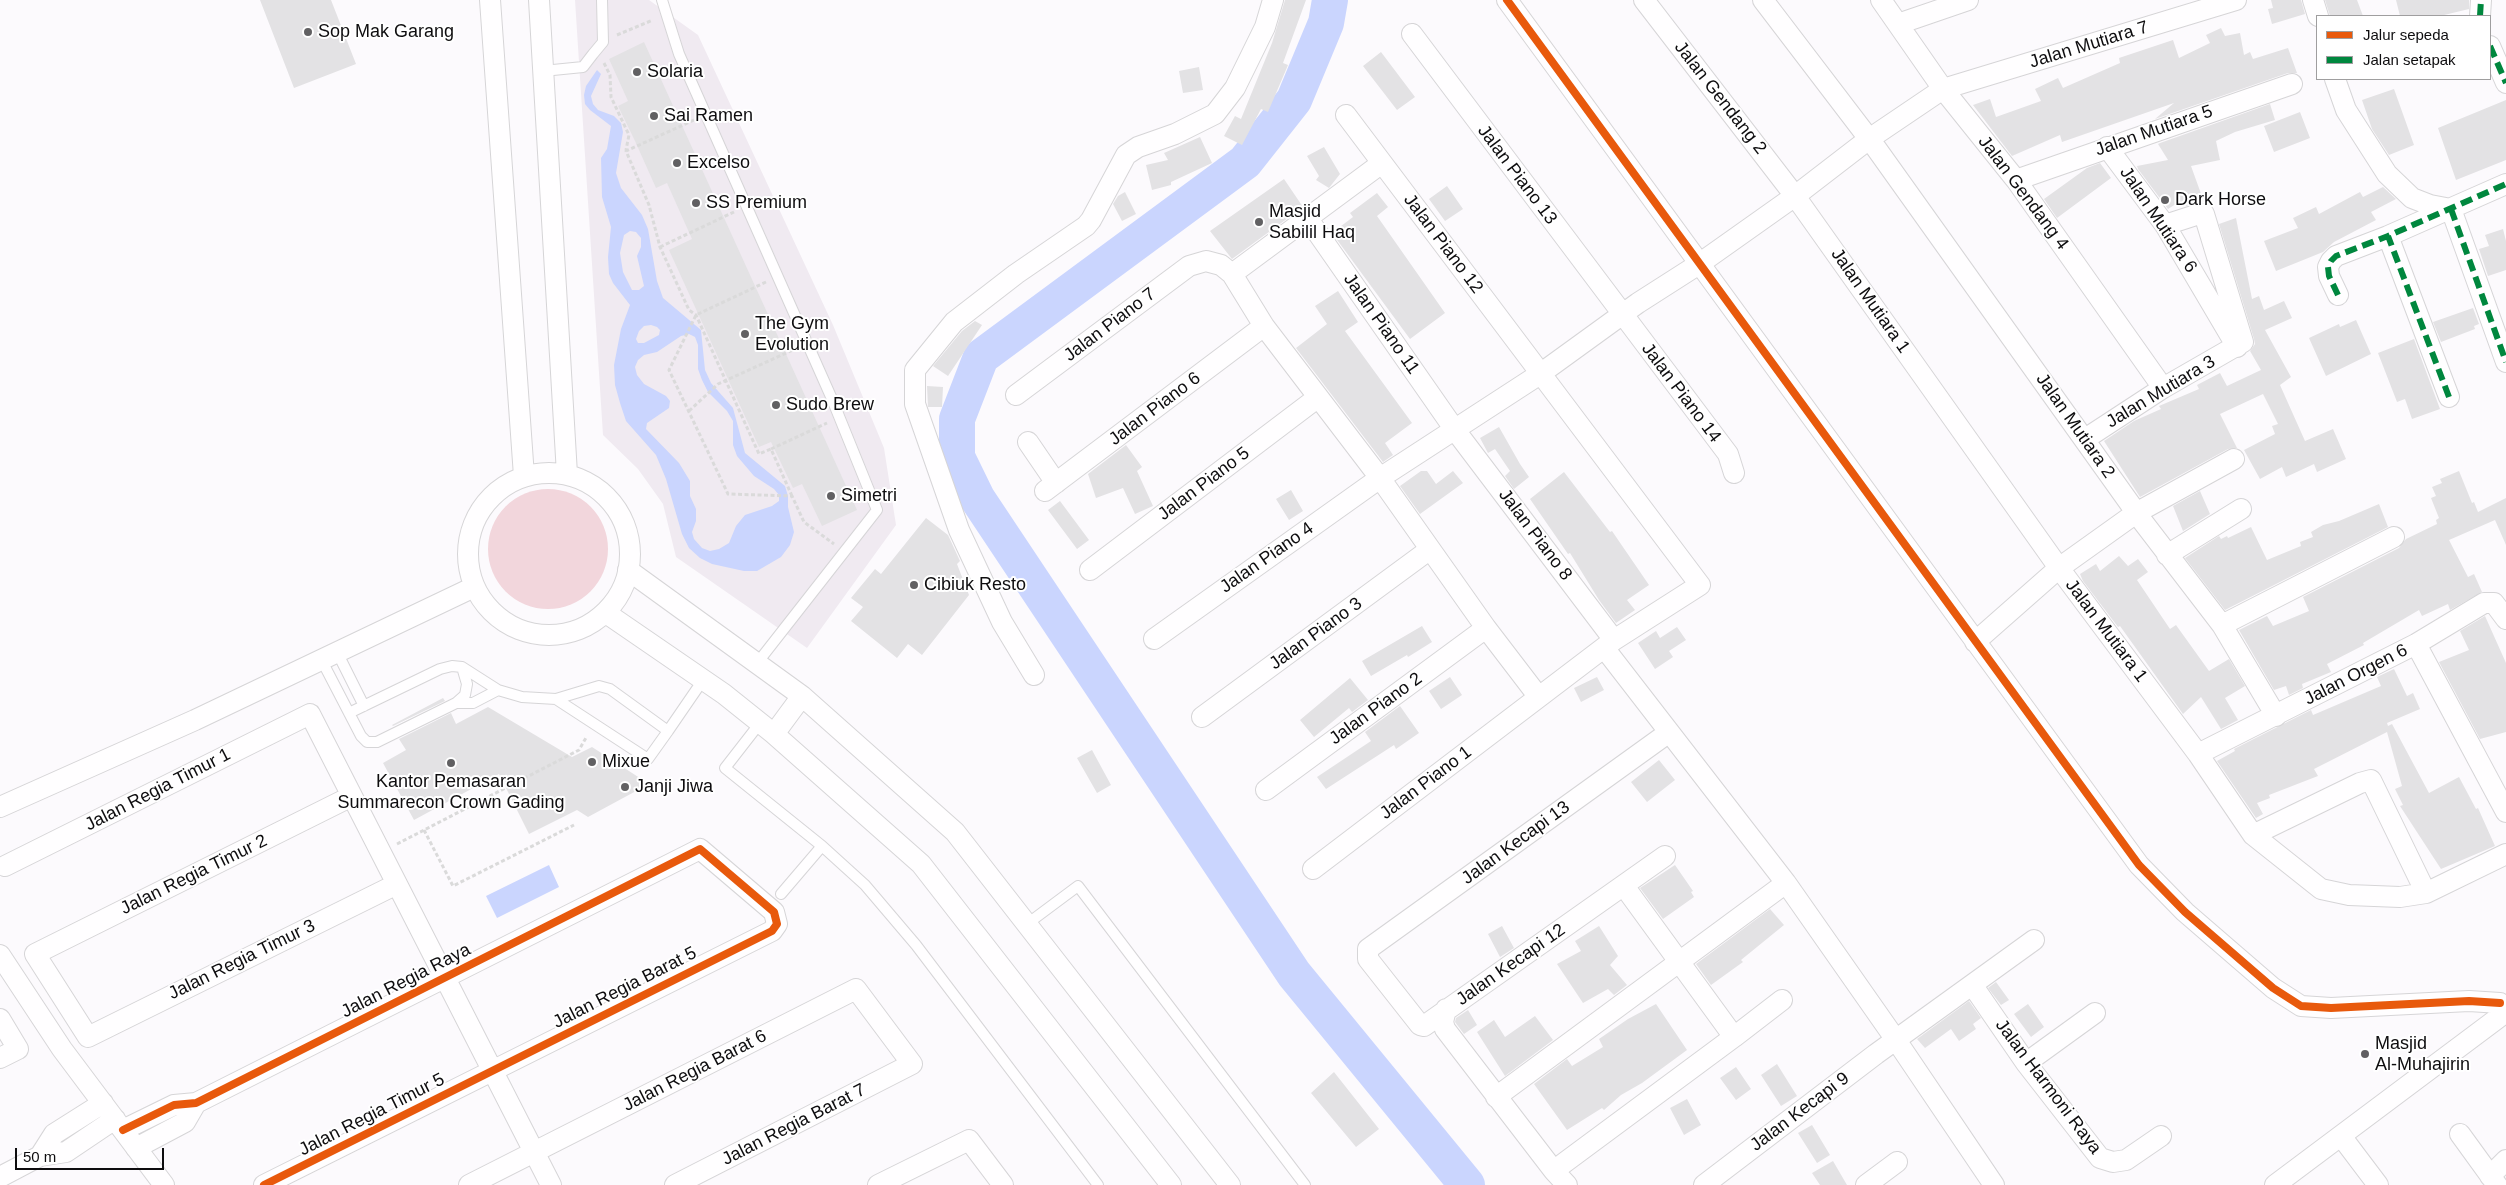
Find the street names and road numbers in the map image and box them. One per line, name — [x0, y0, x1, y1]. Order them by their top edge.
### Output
street label: Jalan Mutiara 7 — [2027, 17, 2151, 73]
street label: Jalan Gendang 2 — [1669, 37, 1771, 159]
street label: Jalan Mutiara 5 — [2092, 101, 2216, 161]
street label: Jalan Piano 13 — [1473, 121, 1561, 229]
street label: Jalan Gendang 4 — [1973, 132, 2073, 254]
street label: Jalan Mutiara 6 — [2115, 163, 2201, 277]
street label: Jalan Piano 12 — [1399, 190, 1487, 298]
street label: Jalan Mutiara 1 — [1826, 244, 1914, 358]
street label: Jalan Piano 11 — [1338, 270, 1424, 378]
street label: Jalan Piano 7 — [1060, 284, 1160, 366]
street label: Jalan Piano 14 — [1637, 339, 1725, 447]
street label: Jalan Mutiara 3 — [2103, 351, 2219, 433]
street label: Jalan Piano 6 — [1105, 368, 1205, 450]
street label: Jalan Mutiara 2 — [2031, 369, 2119, 483]
street label: Jalan Piano 5 — [1154, 443, 1254, 525]
street label: Jalan Piano 8 — [1494, 485, 1576, 585]
street label: Jalan Piano 4 — [1216, 518, 1318, 598]
street label: Jalan Mutiara 1 — [2060, 575, 2152, 687]
street label: Jalan Piano 3 — [1266, 593, 1366, 675]
street label: Jalan Orgen 6 — [2301, 640, 2411, 710]
street label: Jalan Piano 2 — [1326, 668, 1426, 750]
street label: Jalan Piano 1 — [1376, 742, 1476, 824]
street label: Jalan Regia Timur 1 — [82, 744, 234, 836]
street label: Jalan Kecapi 13 — [1458, 797, 1574, 889]
street label: Jalan Regia Timur 2 — [117, 830, 271, 920]
street label: Jalan Regia Timur 3 — [165, 915, 319, 1005]
street label: Jalan Kecapi 12 — [1452, 919, 1570, 1011]
street label: Jalan Regia Raya — [338, 939, 474, 1023]
street label: Jalan Regia Barat 5 — [550, 942, 700, 1034]
street label: Jalan Harmoni Raya — [1990, 1015, 2106, 1159]
street label: Jalan Regia Barat 6 — [620, 1025, 770, 1117]
street label: Jalan Kecapi 9 — [1746, 1068, 1854, 1156]
street label: Jalan Regia Timur 5 — [296, 1069, 448, 1161]
street label: Jalan Regia Barat 7 — [719, 1079, 869, 1171]

